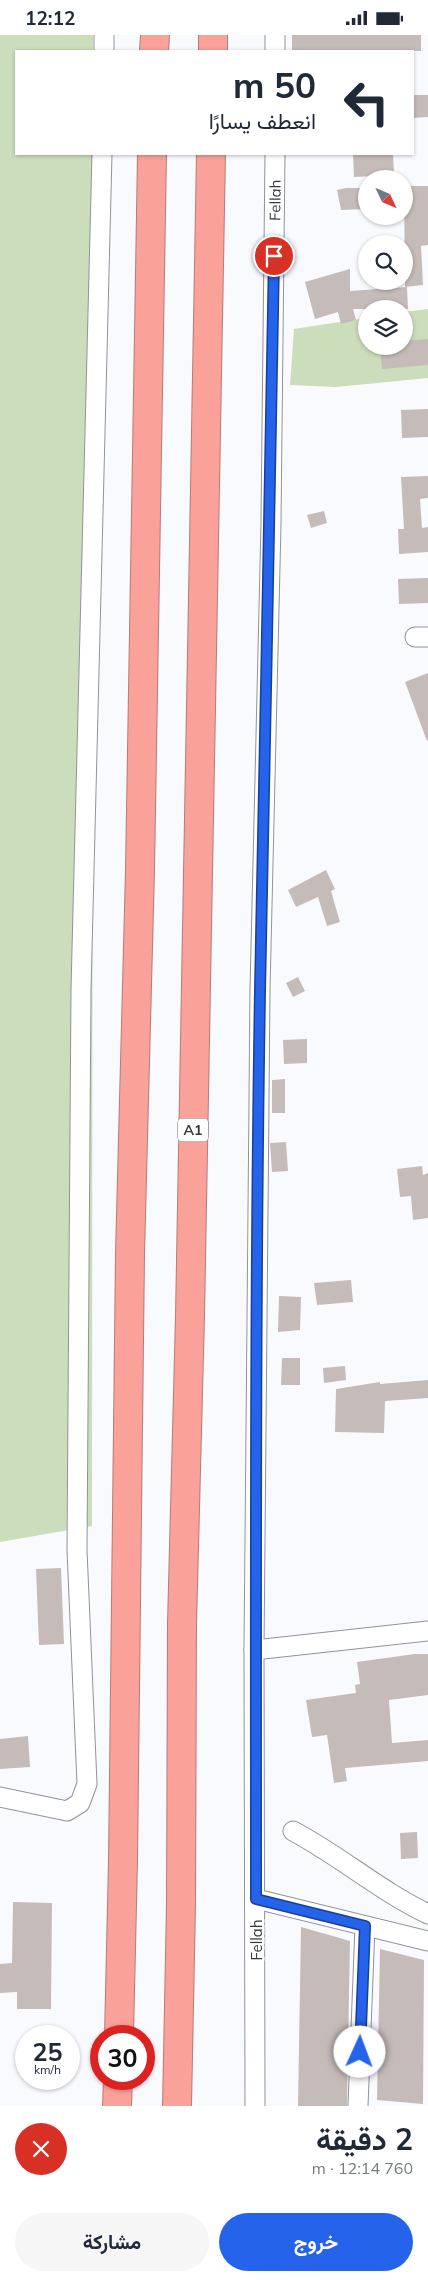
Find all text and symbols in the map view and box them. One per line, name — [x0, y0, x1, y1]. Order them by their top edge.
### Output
text: 12:12 — [25, 6, 75, 30]
text: 50 m — [233, 63, 316, 107]
icon: left — [334, 70, 399, 135]
text: انعطف يسارًا — [209, 107, 316, 135]
north arrow — [358, 170, 412, 225]
map controls — [358, 170, 413, 355]
street label: Fellah — [265, 179, 284, 221]
pin — [253, 235, 295, 277]
button: search — [358, 235, 413, 290]
icon: arrive — [260, 242, 288, 270]
button: layers — [358, 300, 413, 355]
road number: A1 — [178, 1119, 208, 1141]
street label: Fellah — [247, 1919, 266, 1961]
speed limit sign: 30 — [90, 2025, 155, 2090]
position arrow — [333, 2025, 385, 2077]
text: 25 — [32, 2036, 63, 2067]
text: km/h — [34, 2062, 61, 2077]
text: 2 دقيقة — [316, 2120, 413, 2158]
button: close — [15, 2123, 67, 2175]
text: 760 m · 12:14 — [312, 2158, 413, 2178]
button: مشاركة — [15, 2213, 209, 2271]
button: خروج — [219, 2213, 413, 2271]

